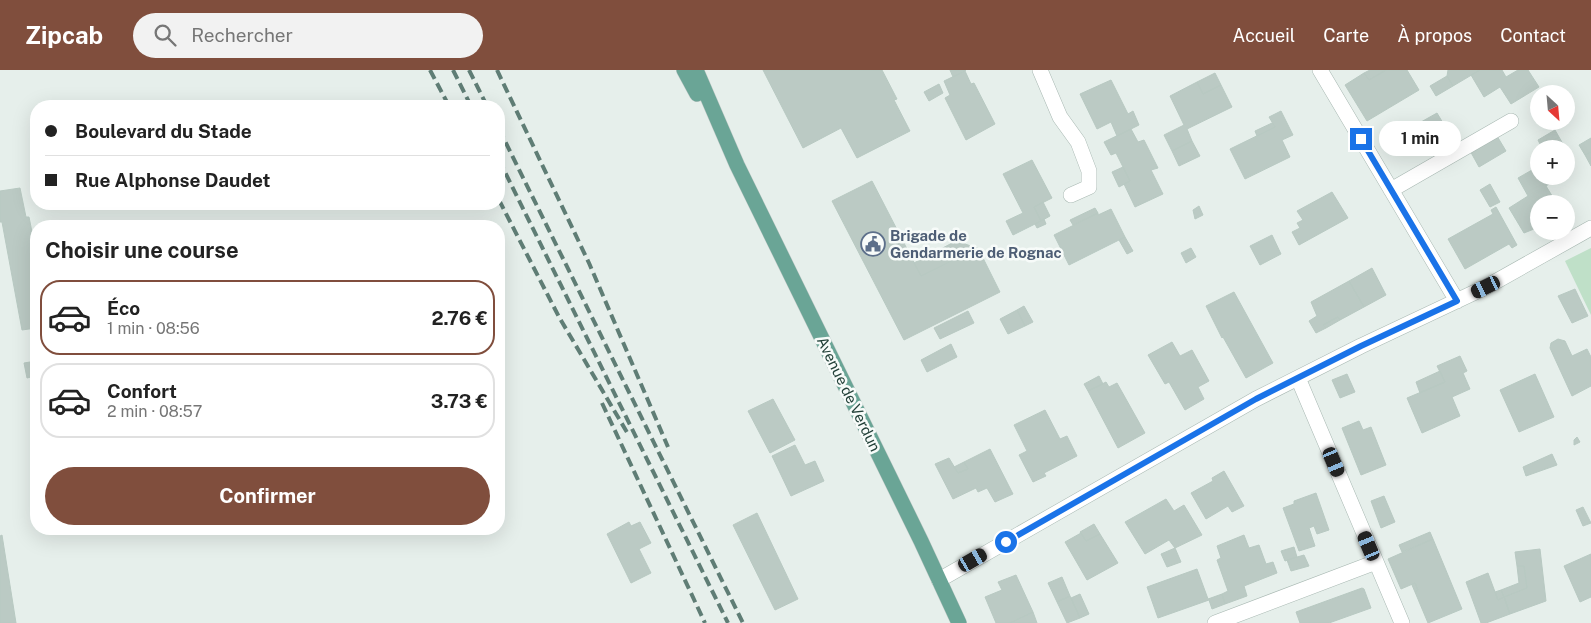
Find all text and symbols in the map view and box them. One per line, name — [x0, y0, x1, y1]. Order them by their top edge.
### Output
search box — [133, 13, 483, 58]
text: Zipcab — [25, 21, 103, 49]
icon: search — [151, 21, 179, 49]
text: Rechercher — [191, 24, 293, 46]
text: Accueil — [1233, 25, 1295, 46]
text: Carte — [1323, 25, 1369, 46]
text: À propos — [1397, 25, 1472, 46]
text: Contact — [1500, 25, 1566, 46]
north arrow — [1530, 85, 1575, 130]
map controls — [1530, 85, 1575, 240]
text: Boulevard du Stade — [75, 120, 252, 142]
callout: 1 min — [1378, 122, 1461, 156]
route end — [1350, 128, 1372, 150]
text: 1 min — [1401, 129, 1439, 148]
button: + — [1530, 140, 1575, 185]
text: Rue Alphonse Daudet — [75, 169, 271, 191]
button: − — [1530, 195, 1575, 240]
place label: Brigade de Gendarmerie de Rognac — [890, 227, 1062, 261]
public building icon: Brigade de Gendarmerie de Rognac — [860, 231, 886, 257]
text: Choisir une course — [45, 237, 239, 263]
car — [1469, 274, 1502, 300]
icon: car — [47, 295, 92, 340]
text: Éco — [107, 297, 140, 319]
text: 2.76 € — [431, 307, 488, 329]
text: 1 min · 08:56 — [107, 319, 200, 338]
street label: Avenue de Verdun — [814, 334, 884, 454]
icon: car — [47, 378, 92, 423]
text: Confort — [107, 380, 177, 402]
text: 3.73 € — [431, 390, 488, 412]
text: 2 min · 08:57 — [107, 402, 202, 421]
car — [1321, 445, 1346, 479]
button: Confirmer — [45, 467, 490, 525]
car — [1356, 529, 1381, 563]
route start — [995, 531, 1017, 553]
car — [956, 546, 989, 574]

